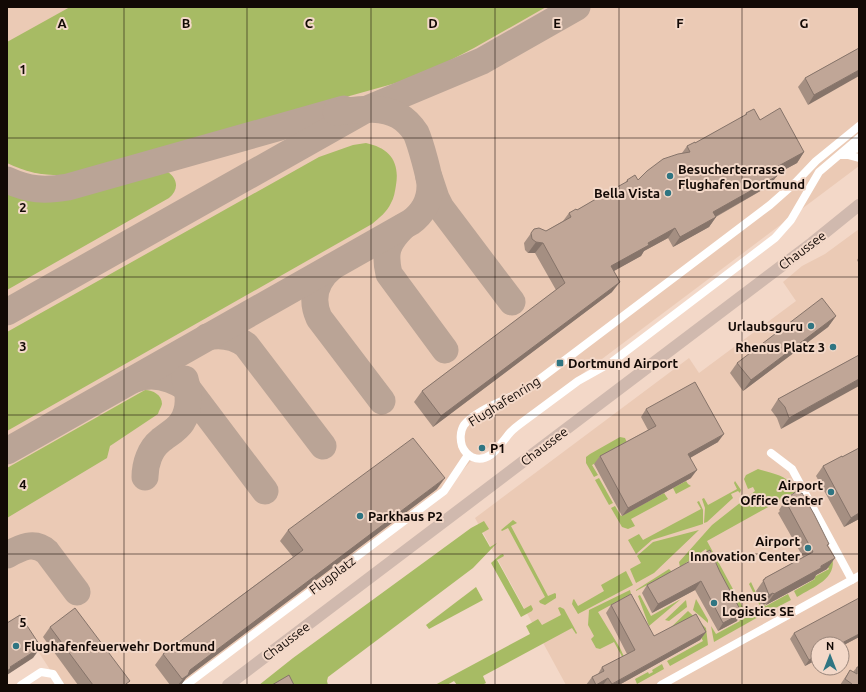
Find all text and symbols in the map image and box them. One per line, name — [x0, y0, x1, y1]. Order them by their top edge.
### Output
text: A — [57, 16, 67, 30]
text: B — [182, 16, 191, 30]
text: C — [305, 16, 314, 30]
text: D — [428, 16, 438, 30]
text: E — [553, 16, 561, 30]
text: F — [676, 16, 684, 30]
text: G — [800, 16, 809, 30]
text: 1 — [19, 62, 27, 76]
place label: Besucherterrasse Flughafen Dortmund — [678, 162, 805, 191]
marker: Besucherterrasse Flughafen Dortmund — [665, 171, 675, 181]
place label: Bella Vista — [594, 186, 660, 200]
marker: Bella Vista — [663, 188, 673, 198]
text: 2 — [19, 200, 27, 214]
street label: Chaussee — [776, 228, 828, 272]
place label: Urlaubsguru — [728, 319, 803, 333]
marker: Urlaubsguru — [806, 321, 816, 331]
text: 3 — [19, 339, 27, 353]
place label: Rhenus Platz 3 — [735, 340, 825, 354]
marker: Rhenus Platz 3 — [828, 342, 838, 352]
place label: Dortmund Airport — [568, 356, 679, 370]
marker: Dortmund Airport — [555, 358, 565, 368]
street label: Flughafenring — [466, 373, 542, 429]
street label: Chaussee — [518, 424, 570, 468]
place label: P1 — [490, 441, 506, 455]
marker: P1 — [477, 443, 487, 453]
text: 4 — [19, 477, 27, 491]
place label: Airport Office Center — [740, 478, 824, 507]
marker: Airport Office Center — [826, 487, 836, 497]
place label: Parkhaus P2 — [368, 509, 443, 523]
marker: Parkhaus P2 — [355, 511, 365, 521]
place label: Airport Innovation Center — [690, 534, 801, 563]
marker: Airport Innovation Center — [803, 543, 813, 553]
street label: Flugplatz — [306, 553, 358, 597]
place label: Rhenus Logistics SE — [722, 589, 795, 618]
marker: Rhenus Logistics SE — [709, 598, 719, 608]
text: 5 — [19, 615, 27, 629]
street label: Chaussee — [260, 619, 312, 663]
north arrow — [810, 636, 850, 676]
place label: Flughafenfeuerwehr Dortmund — [24, 639, 215, 653]
text: N — [826, 640, 834, 652]
marker: Flughafenfeuerwehr Dortmund — [11, 641, 21, 651]

